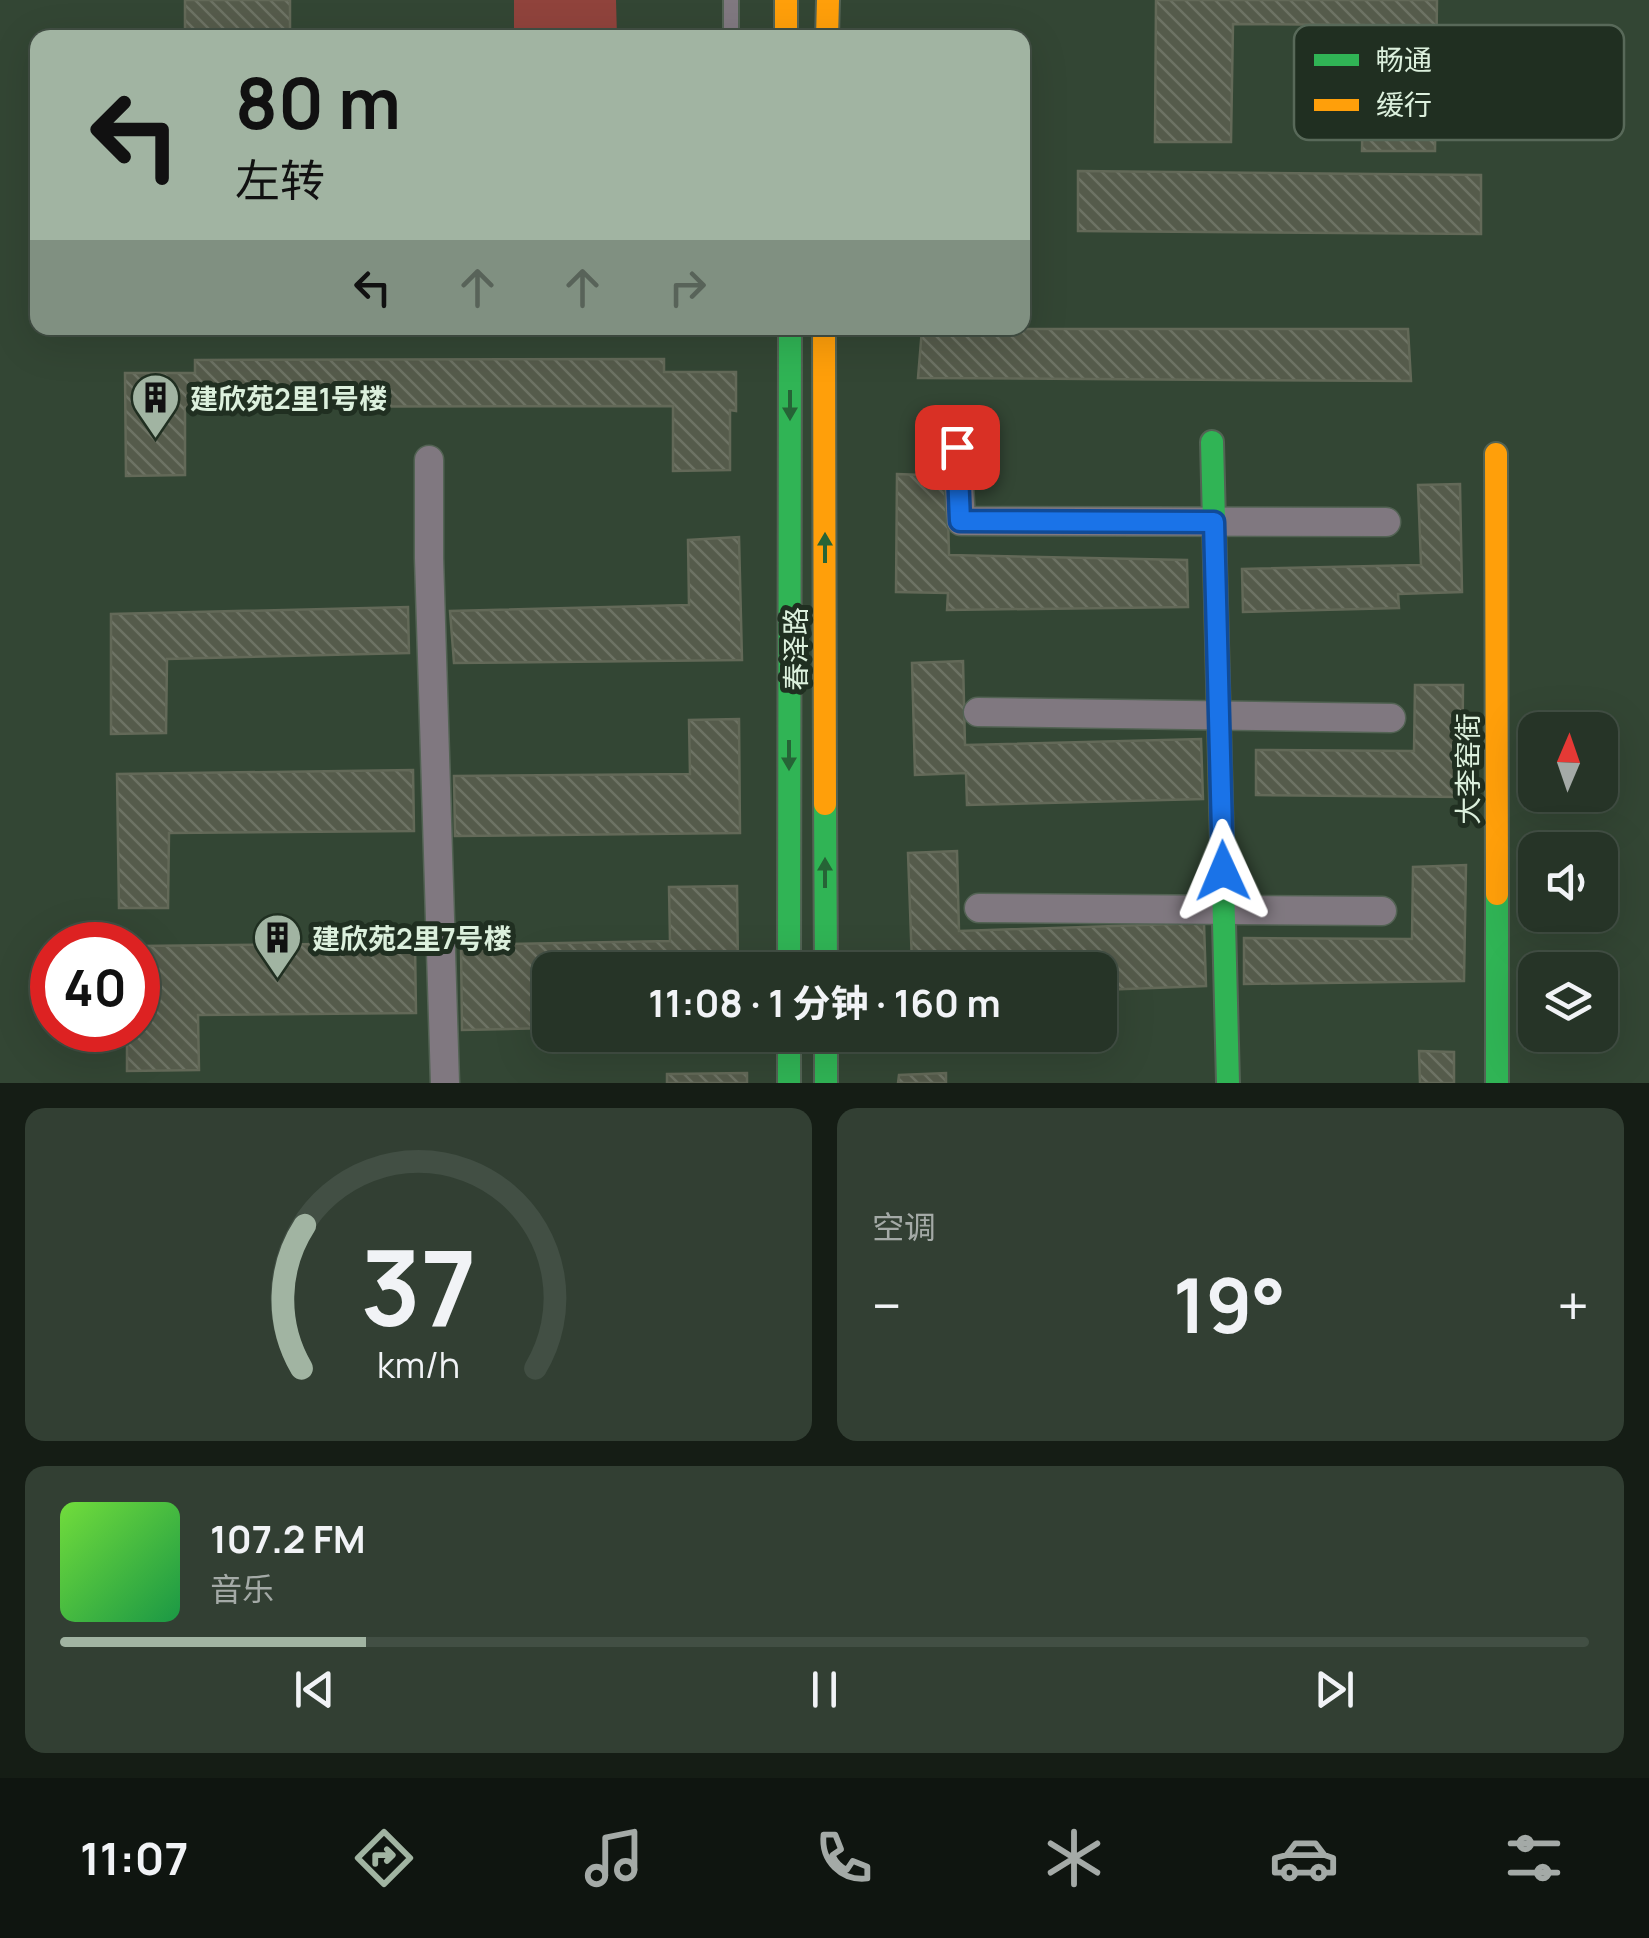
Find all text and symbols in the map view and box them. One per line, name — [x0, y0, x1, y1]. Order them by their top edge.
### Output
legend — [1294, 25, 1624, 140]
text: 畅通 — [1376, 40, 1432, 78]
text: 80 m — [235, 54, 401, 150]
icon: left — [70, 70, 200, 200]
text: 缓行 — [1376, 85, 1432, 123]
text: 左转 — [235, 149, 325, 211]
icon: left — [345, 260, 400, 315]
icon: ahead — [450, 260, 505, 315]
icon: ahead — [555, 260, 610, 315]
icon: right — [660, 260, 715, 315]
building icon: 建欣苑2里1号楼 — [129, 372, 181, 440]
place label: 建欣苑2里1号楼 — [190, 379, 387, 417]
one-way arrow — [782, 390, 798, 422]
pin — [915, 405, 1000, 490]
icon: arrive — [930, 420, 985, 475]
one-way arrow — [816, 531, 832, 563]
street label: 春泽路 — [776, 607, 814, 691]
north arrow — [1518, 712, 1618, 812]
map controls — [1518, 712, 1618, 1052]
street label: 大李窑街 — [1448, 713, 1486, 825]
one-way arrow — [781, 740, 797, 772]
position arrow — [1171, 819, 1275, 923]
button: sound — [1518, 832, 1618, 932]
one-way arrow — [817, 856, 833, 888]
building icon: 建欣苑2里7号楼 — [251, 912, 303, 980]
place label: 建欣苑2里7号楼 — [312, 919, 512, 957]
speed limit sign: 40 — [30, 922, 160, 1052]
button: layers — [1518, 952, 1618, 1052]
text: 11:08 · 1 分钟 · 160 m — [648, 976, 1001, 1028]
text: 空调 — [872, 1205, 936, 1249]
text: 37 — [361, 1215, 476, 1357]
text: 19° — [1173, 1253, 1286, 1356]
text: − — [872, 1267, 902, 1343]
text: + — [1557, 1267, 1589, 1343]
text: km/h — [377, 1340, 460, 1389]
text: 107.2 FM — [210, 1512, 365, 1564]
text: 音乐 — [210, 1567, 274, 1611]
icon: previous — [287, 1662, 342, 1717]
icon: pause — [797, 1662, 852, 1717]
icon: next — [1307, 1662, 1362, 1717]
icon: directions — [349, 1823, 419, 1893]
icon: music — [579, 1823, 649, 1893]
icon: phone — [809, 1823, 879, 1893]
icon: climate — [1039, 1823, 1109, 1893]
icon: car — [1269, 1823, 1339, 1893]
icon: filters — [1499, 1823, 1569, 1893]
text: 11:07 — [80, 1827, 188, 1889]

